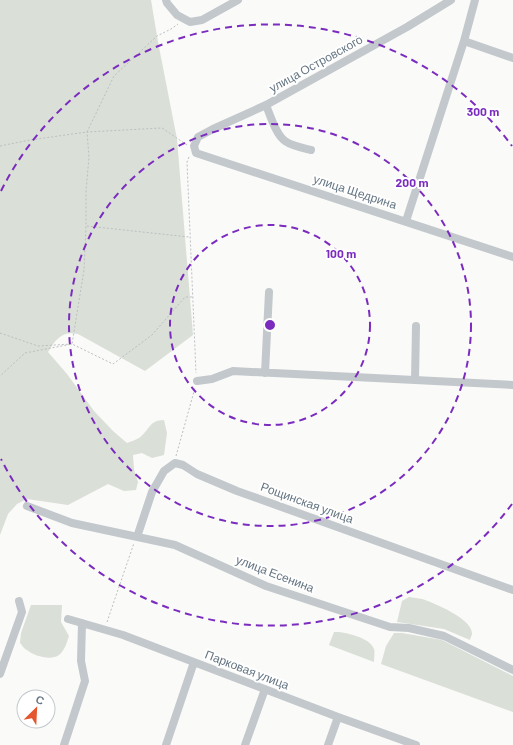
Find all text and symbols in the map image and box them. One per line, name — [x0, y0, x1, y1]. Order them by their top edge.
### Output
street label: улица Островского — [266, 31, 365, 95]
text: 300 m — [467, 104, 499, 118]
street label: улица Щедрина — [312, 171, 399, 212]
text: 200 m — [396, 175, 428, 189]
text: 100 m — [326, 246, 356, 260]
centre of rings — [263, 318, 277, 332]
street label: Рощинская улица — [259, 479, 356, 526]
street label: улица Есенина — [234, 552, 317, 595]
street label: Парковая улица — [203, 647, 292, 693]
north arrow — [16, 689, 56, 729]
text: С — [34, 692, 47, 707]

